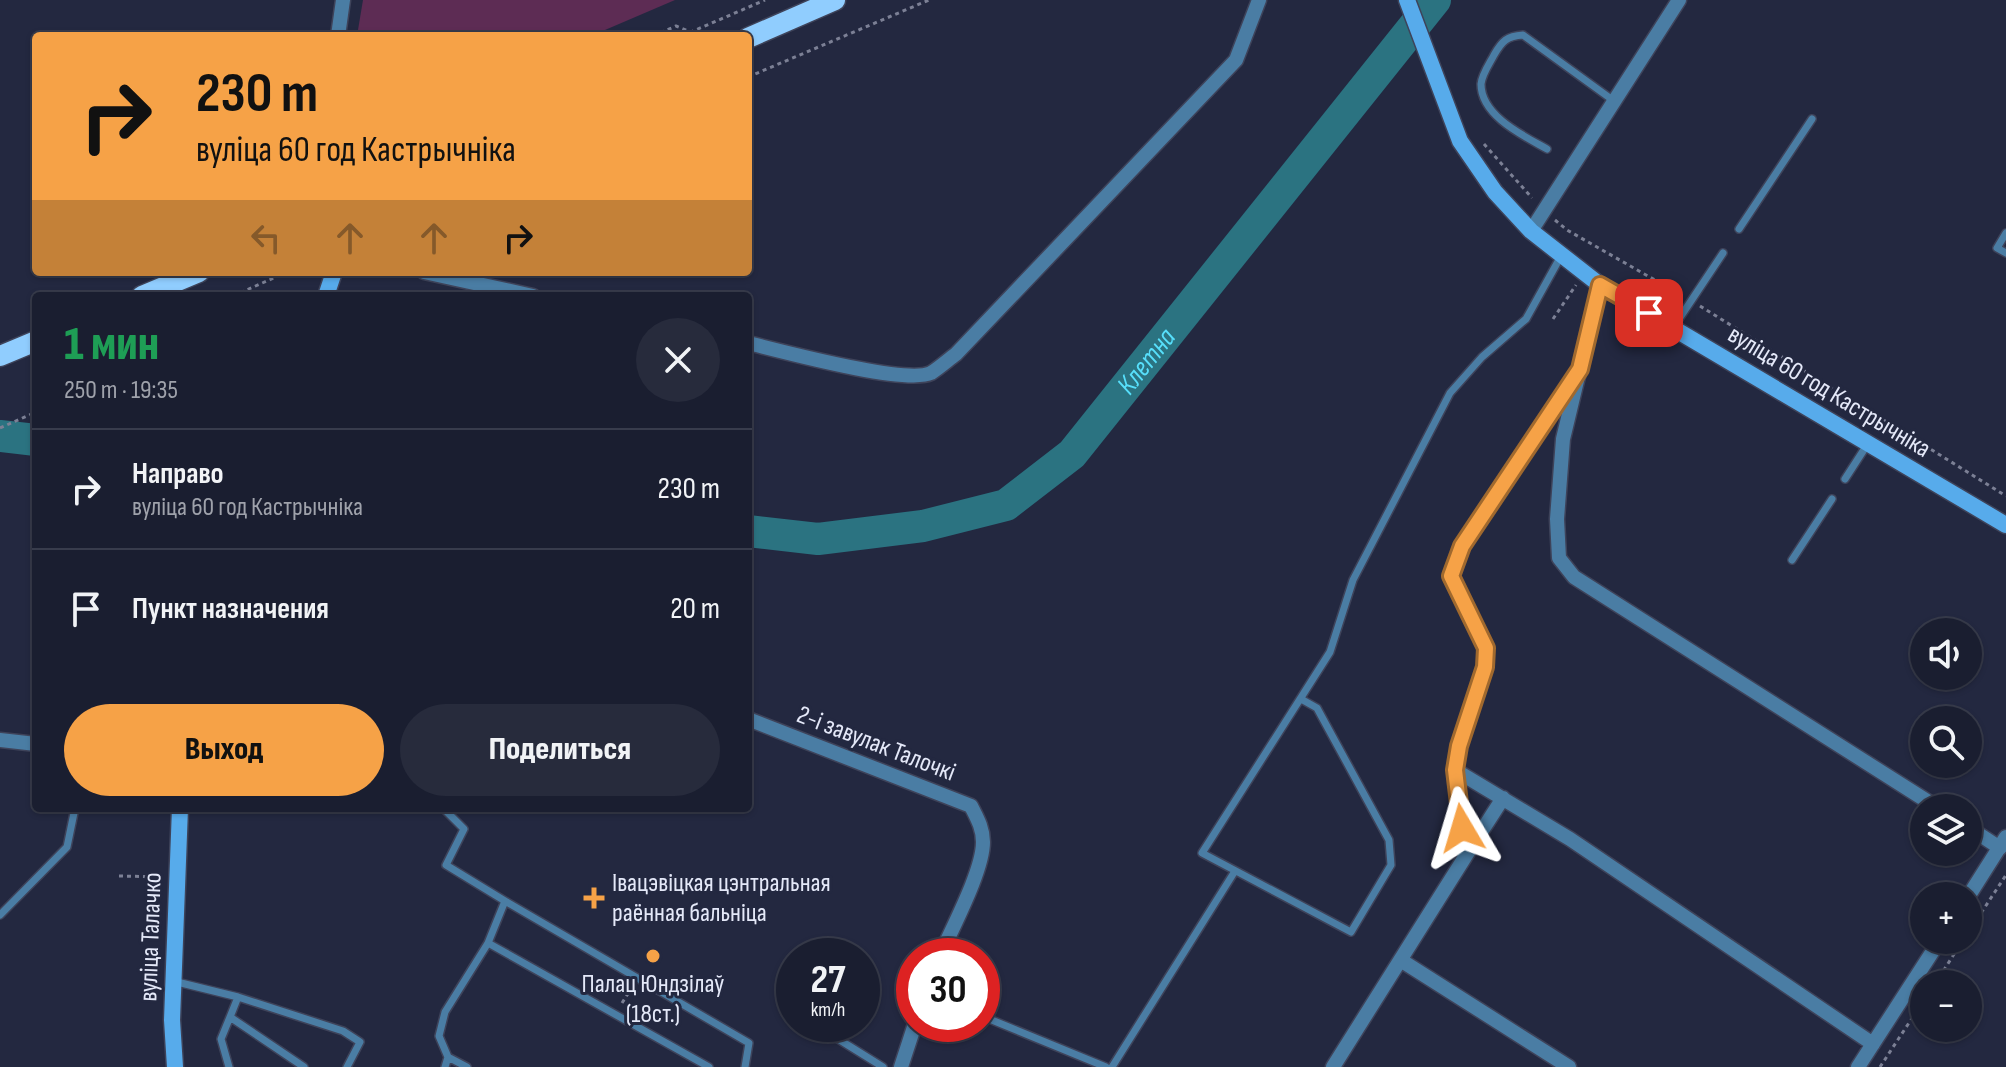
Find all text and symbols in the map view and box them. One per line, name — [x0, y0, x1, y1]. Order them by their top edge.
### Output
text: 230 m — [196, 61, 318, 128]
icon: right — [64, 64, 168, 168]
text: вуліца 60 год Кастрычніка — [196, 129, 516, 172]
icon: left — [244, 216, 288, 260]
icon: ahead — [328, 216, 372, 260]
icon: ahead — [412, 216, 456, 260]
icon: right — [496, 216, 540, 260]
pin — [1615, 279, 1683, 347]
icon: arrive — [1627, 291, 1671, 335]
text: 1 мин — [64, 316, 159, 373]
button: close — [636, 318, 720, 402]
street label: вуліца 60 год Кастрычніка — [1722, 319, 1936, 465]
water label: Клетна — [1110, 321, 1183, 401]
text: 250 m · 19:35 — [64, 375, 178, 406]
text: Направо — [132, 456, 224, 492]
icon: right — [64, 467, 108, 511]
text: 230 m — [658, 471, 720, 507]
text: вуліца 60 год Кастрычніка — [132, 492, 363, 523]
icon: arrive — [64, 587, 108, 631]
text: Пункт назначения — [132, 591, 329, 627]
text: 20 m — [670, 591, 720, 627]
map controls — [1910, 618, 1982, 1042]
button: sound — [1910, 618, 1982, 690]
street label: 2-і завулак Талочкі — [792, 700, 960, 788]
button: Выход — [64, 704, 384, 796]
button: Поделиться — [400, 704, 720, 796]
button: search — [1910, 706, 1982, 778]
position arrow — [1420, 786, 1504, 870]
button: layers — [1910, 794, 1982, 866]
place label: Івацэвіцкая цэнтральная раённая бальніца — [612, 868, 831, 929]
street label: вуліца Талачко — [133, 872, 169, 1002]
button: + — [1910, 882, 1982, 954]
marker: Івацэвіцкая цэнтральная раённая бальніца — [583, 887, 605, 909]
speed limit sign: 30 — [896, 938, 1000, 1042]
marker: Палац Юндзілаў (18ст.) — [644, 947, 662, 965]
text: 27 — [811, 956, 845, 1004]
place label: Палац Юндзілаў (18ст.) — [582, 969, 724, 1030]
button: − — [1910, 970, 1982, 1042]
text: km/h — [811, 998, 845, 1022]

